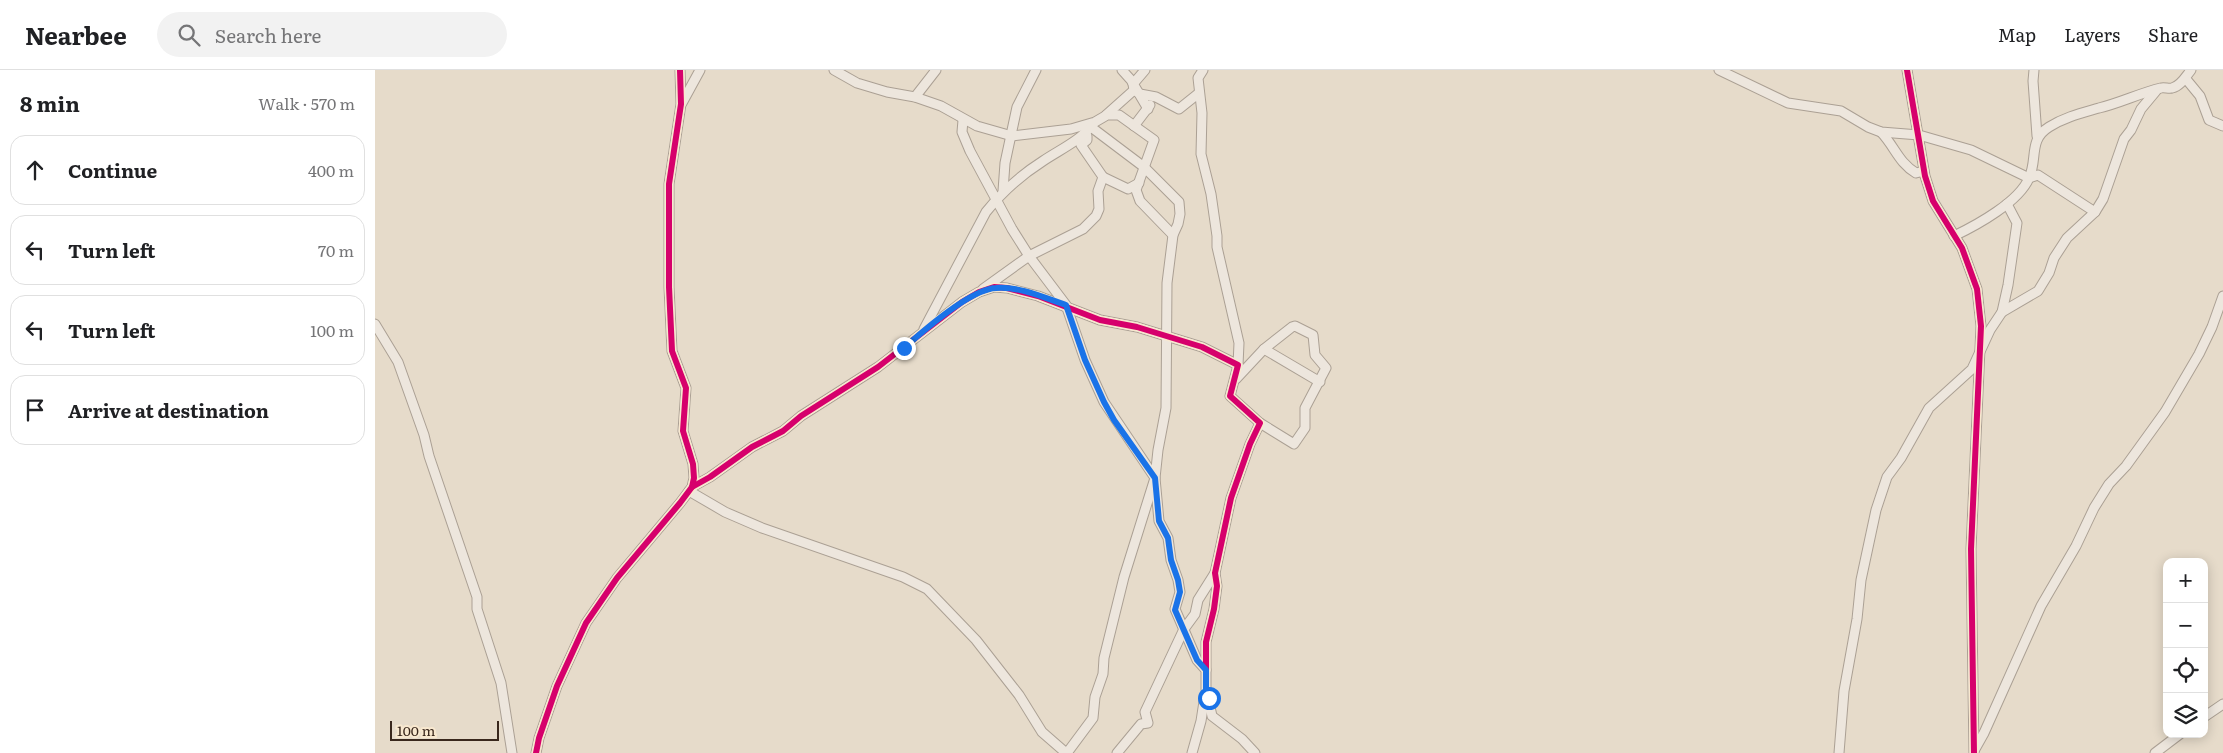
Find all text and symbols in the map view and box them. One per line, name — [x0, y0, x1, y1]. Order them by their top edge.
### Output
search box — [157, 12, 507, 57]
text: Nearbee — [25, 17, 127, 52]
icon: search — [175, 21, 203, 49]
text: Search here — [215, 21, 321, 49]
text: Map — [1998, 21, 2036, 48]
text: Layers — [2064, 21, 2120, 48]
text: Share — [2148, 21, 2198, 48]
text: 8 min — [20, 87, 80, 118]
text: Walk · 570 m — [258, 91, 355, 115]
icon: ahead — [21, 156, 49, 184]
text: Continue — [68, 156, 157, 184]
text: 400 m — [308, 158, 354, 182]
icon: left — [21, 236, 49, 264]
text: Turn left — [68, 236, 155, 264]
text: 70 m — [318, 238, 354, 262]
icon: left — [21, 316, 49, 344]
text: Turn left — [68, 316, 155, 344]
text: 100 m — [310, 318, 354, 342]
route end — [893, 337, 916, 360]
icon: arrive — [21, 396, 49, 424]
text: Arrive at destination — [68, 396, 269, 424]
map controls — [2163, 558, 2208, 738]
button: + — [2163, 558, 2208, 603]
button: − — [2163, 603, 2208, 648]
button: locate — [2163, 648, 2208, 693]
route start — [1198, 687, 1221, 710]
button: layers — [2163, 693, 2208, 738]
scale bar — [390, 718, 499, 741]
text: 100 m — [397, 720, 435, 740]

